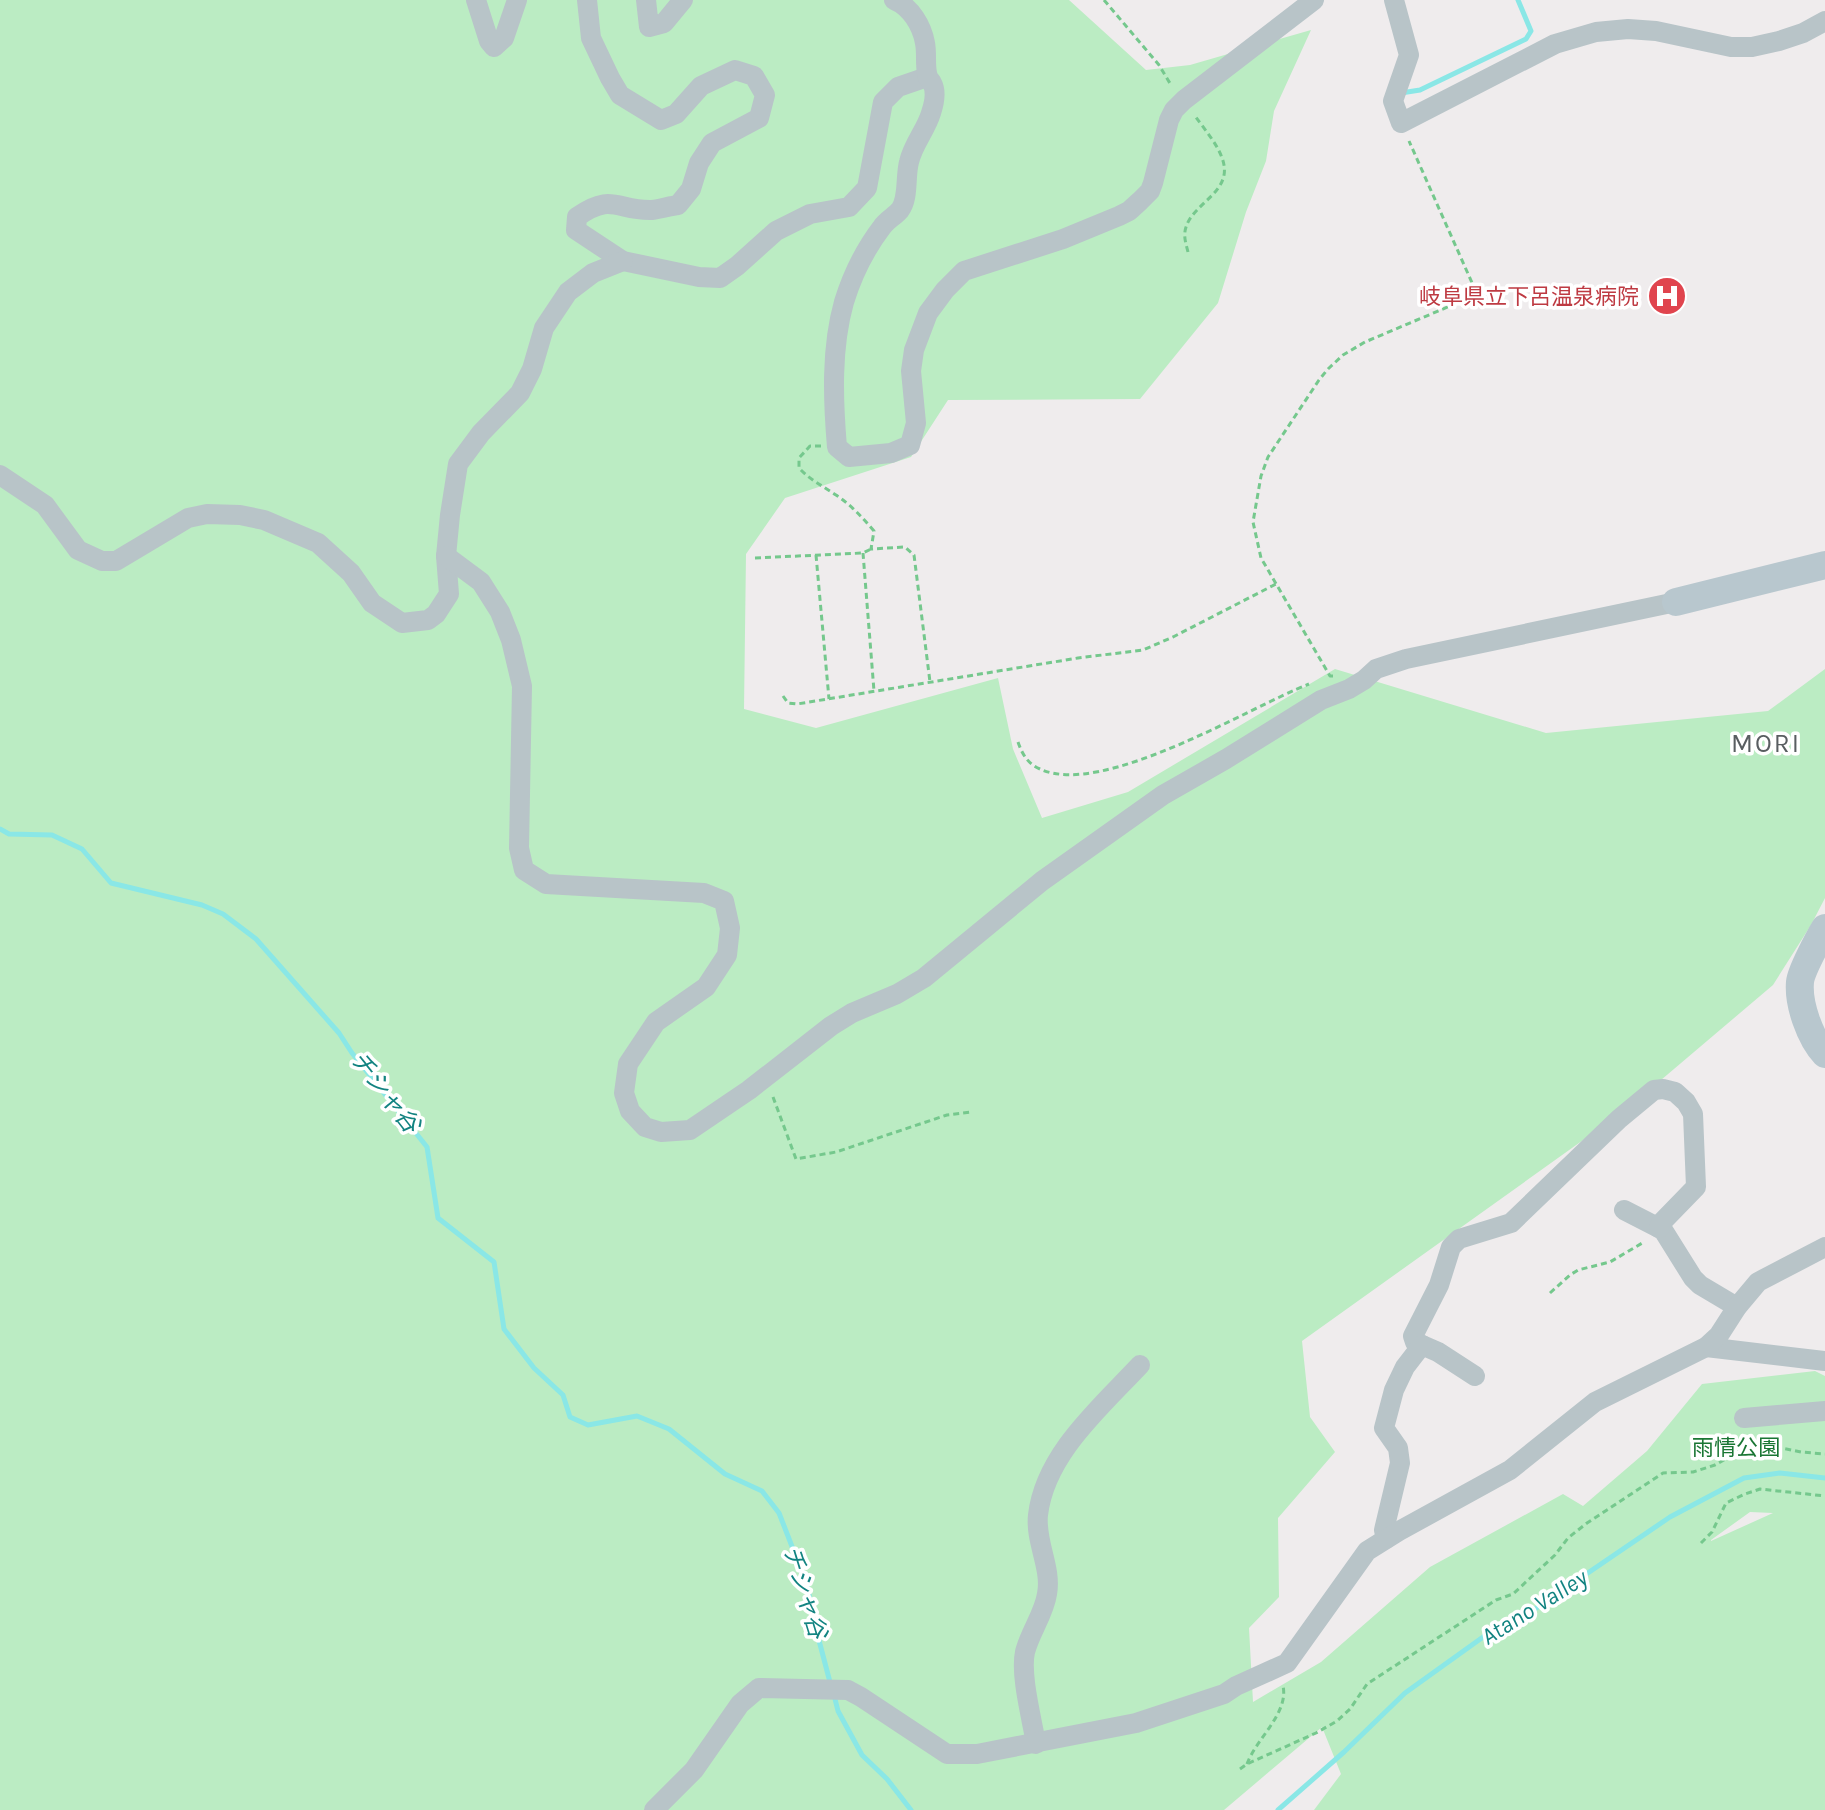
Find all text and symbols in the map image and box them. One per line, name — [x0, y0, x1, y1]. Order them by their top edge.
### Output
hospital icon: 岐阜県立下呂温泉病院 — [1646, 275, 1688, 317]
place label: 岐阜県立下呂温泉病院 — [1419, 284, 1639, 310]
district label: MORI — [1731, 728, 1801, 759]
water label: チシャ谷 — [344, 1046, 427, 1140]
park label: 雨情公園 — [1692, 1435, 1780, 1461]
water label: チシャ谷 — [778, 1542, 833, 1644]
water label: Atano Valley — [1476, 1563, 1593, 1651]

